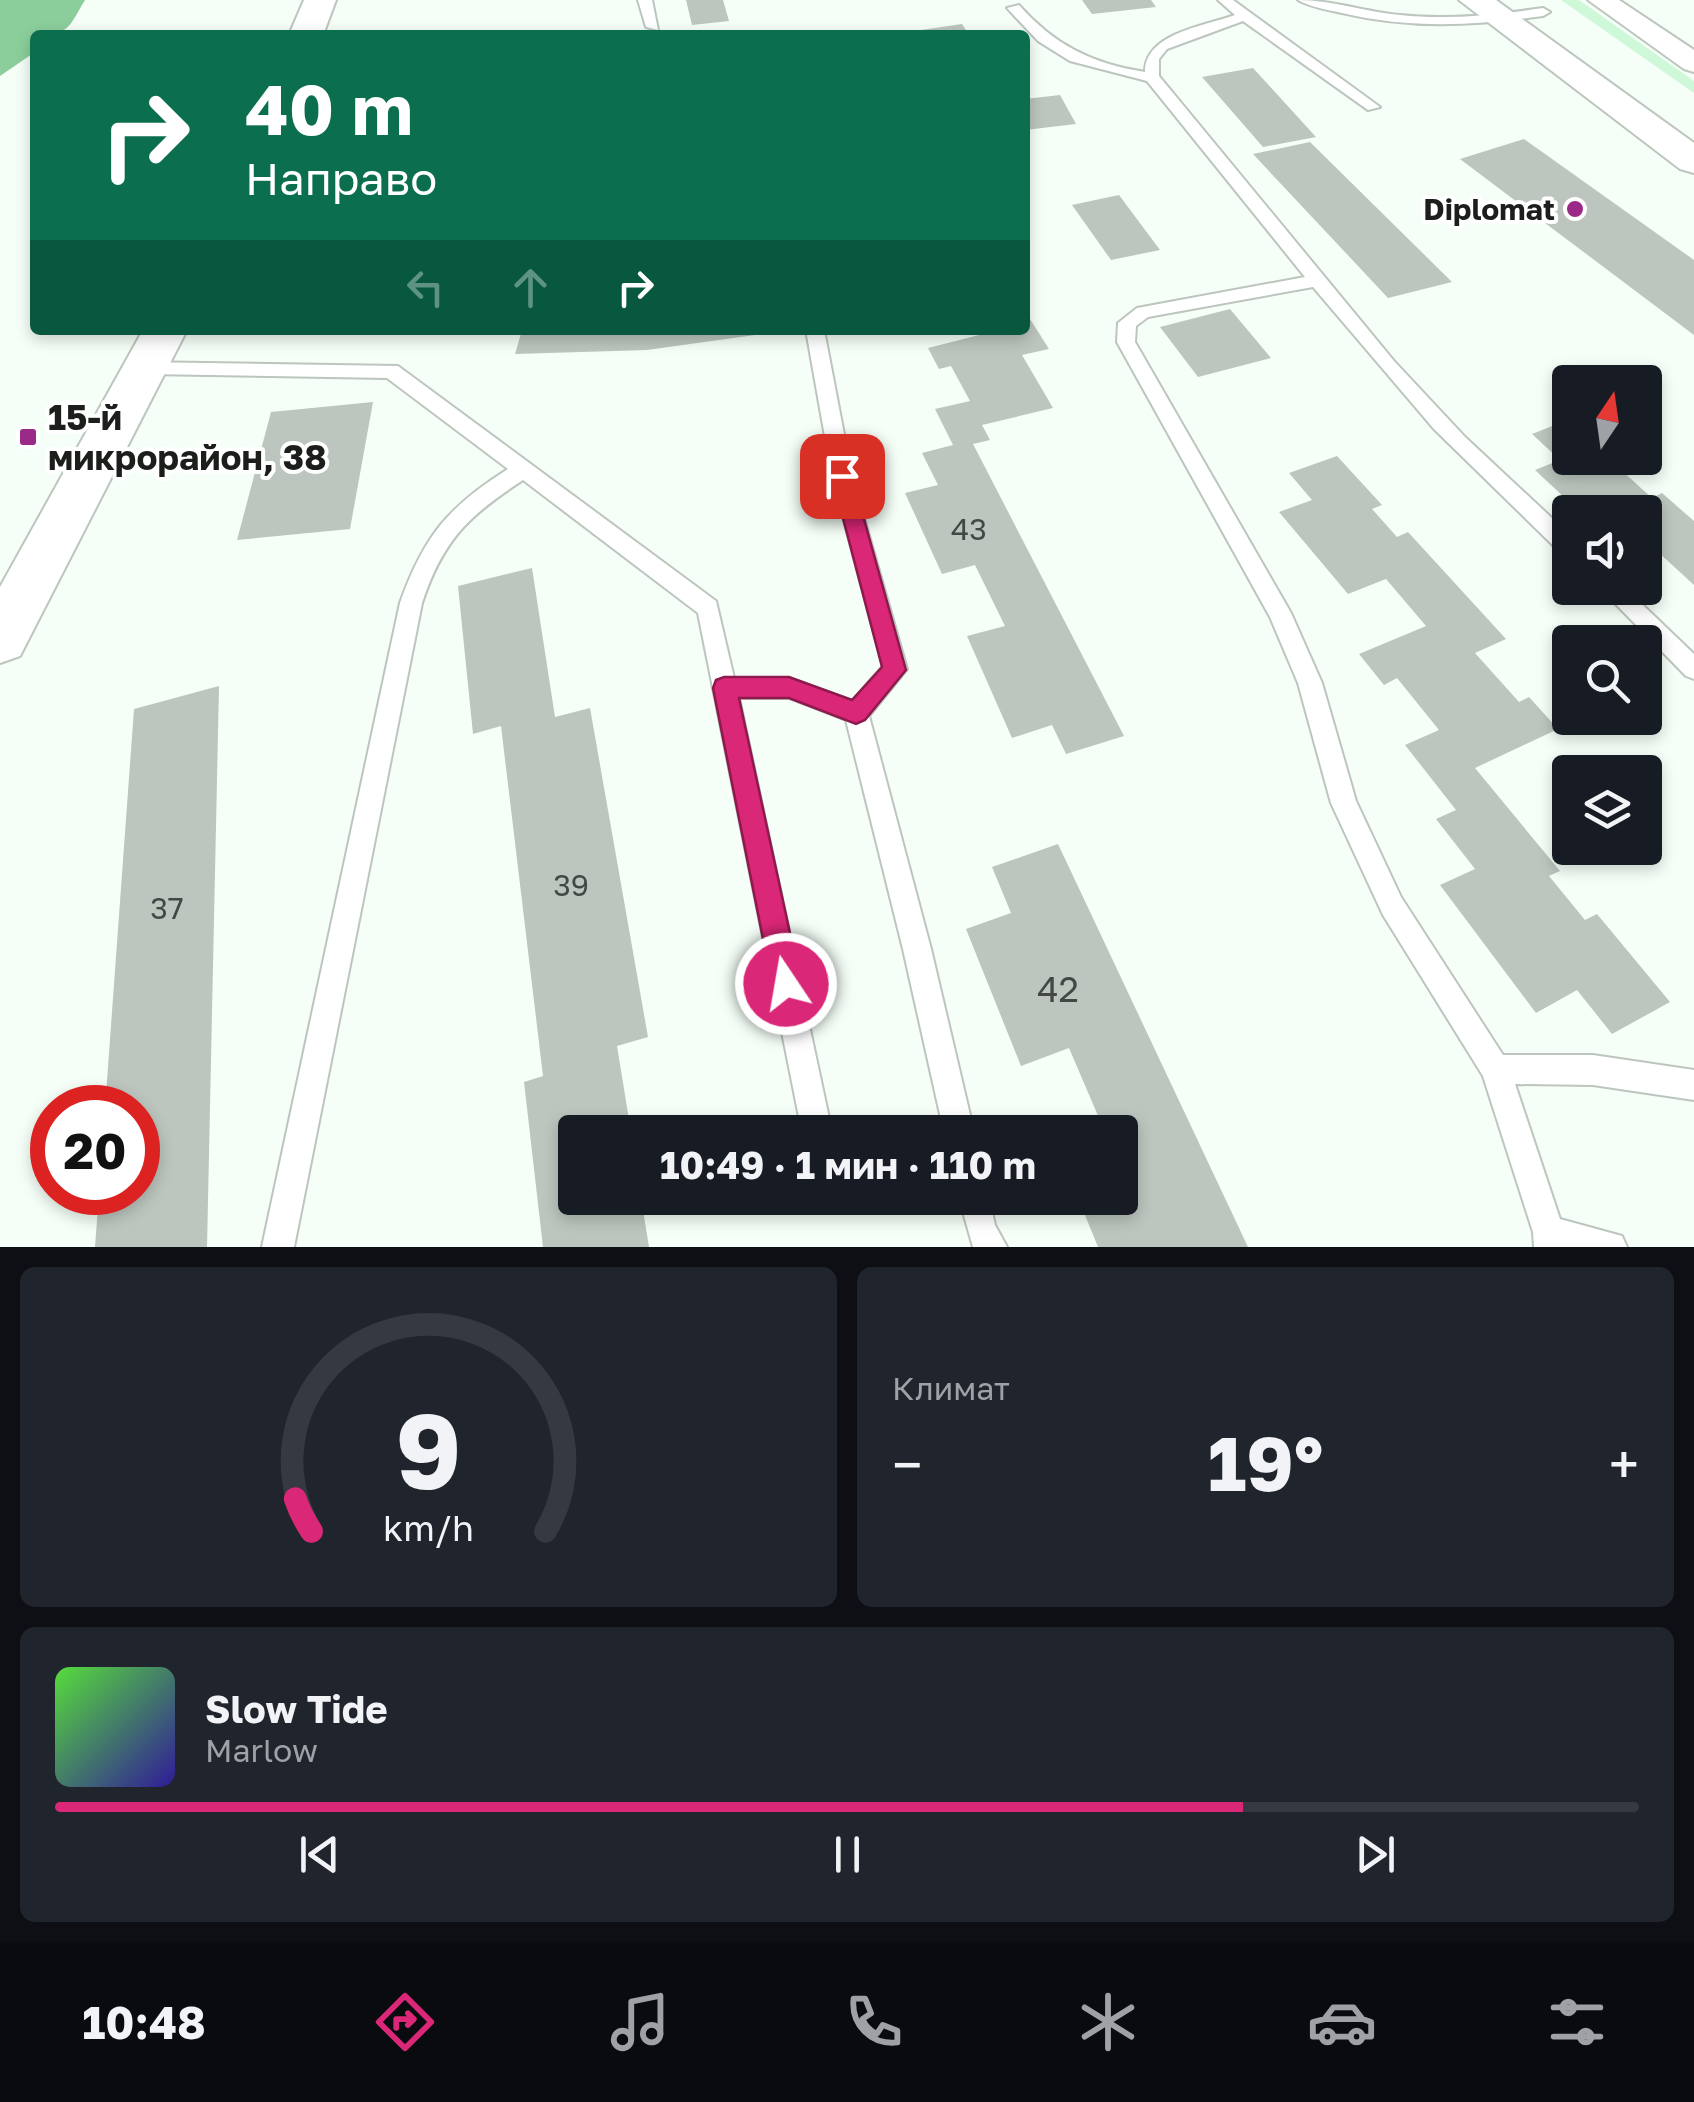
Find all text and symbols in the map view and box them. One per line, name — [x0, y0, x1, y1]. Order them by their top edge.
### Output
text: 40 m — [245, 66, 413, 150]
icon: right — [80, 70, 210, 200]
text: Направо — [245, 151, 437, 205]
place label: Diplomat — [1423, 191, 1555, 227]
marker: Diplomat — [1564, 198, 1586, 220]
icon: left — [398, 260, 453, 315]
icon: ahead — [503, 260, 558, 315]
icon: right — [608, 260, 663, 315]
north arrow — [1552, 365, 1662, 475]
map controls — [1552, 365, 1662, 865]
place label: 15-й микрорайон, 38 — [48, 396, 327, 478]
marker: 15-й микрорайон, 38 — [17, 426, 39, 448]
pin — [800, 434, 885, 519]
icon: arrive — [815, 449, 870, 504]
button: sound — [1552, 495, 1662, 605]
house number: 43 — [951, 511, 987, 547]
button: search — [1552, 625, 1662, 735]
button: layers — [1552, 755, 1662, 865]
house number: 39 — [553, 867, 589, 903]
house number: 37 — [150, 890, 184, 926]
position arrow — [734, 932, 838, 1036]
house number: 42 — [1037, 968, 1079, 1010]
speed limit sign: 20 — [30, 1085, 160, 1215]
text: 10:49 · 1 мин · 110 m — [660, 1142, 1036, 1187]
text: Климат — [892, 1369, 1010, 1407]
text: 9 — [395, 1387, 462, 1512]
text: 19° — [1208, 1417, 1323, 1508]
text: − — [892, 1431, 922, 1497]
text: + — [1609, 1431, 1639, 1497]
text: km/h — [383, 1506, 474, 1549]
text: Slow Tide — [205, 1686, 388, 1731]
text: Marlow — [205, 1731, 318, 1769]
icon: previous — [292, 1827, 347, 1882]
icon: pause — [820, 1827, 875, 1882]
icon: next — [1348, 1827, 1403, 1882]
icon: directions — [370, 1987, 440, 2057]
icon: music — [605, 1987, 675, 2057]
icon: phone — [839, 1987, 909, 2057]
icon: climate — [1073, 1987, 1143, 2057]
icon: car — [1307, 1987, 1377, 2057]
icon: filters — [1542, 1987, 1612, 2057]
text: 10:48 — [82, 1995, 206, 2049]

